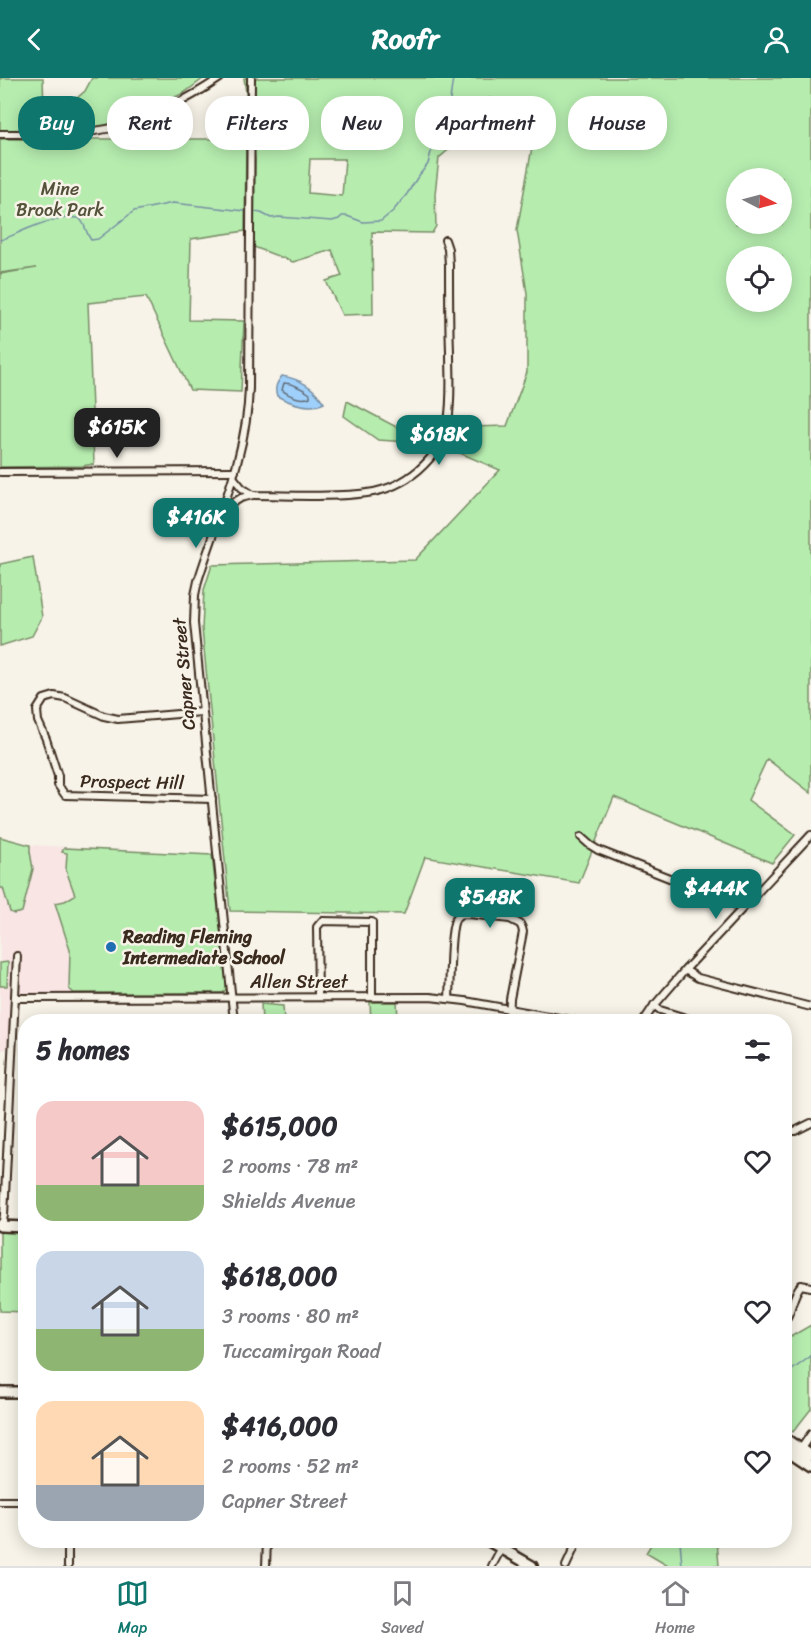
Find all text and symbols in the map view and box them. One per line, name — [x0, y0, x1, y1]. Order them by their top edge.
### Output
text: Roofr — [372, 15, 439, 63]
icon: back — [18, 23, 51, 56]
icon: person — [760, 23, 793, 56]
chip: Buy — [18, 96, 95, 150]
chip: Rent — [107, 96, 193, 150]
chip: Filters — [205, 96, 309, 150]
chip: New — [321, 96, 403, 150]
chip: Apartment — [415, 96, 556, 150]
chip: House — [568, 96, 667, 150]
north arrow — [726, 168, 792, 234]
map controls — [726, 168, 792, 312]
park label: Mine Brook Park — [16, 173, 104, 226]
button: locate — [726, 246, 792, 312]
pin: $615K — [75, 408, 159, 459]
text: $615K — [88, 410, 146, 445]
pin: $618K — [397, 415, 481, 466]
text: $618K — [410, 417, 468, 452]
pin: $416K — [154, 498, 238, 549]
text: $416K — [167, 500, 225, 535]
street label: Capner Street — [163, 616, 205, 731]
street label: Prospect Hill — [80, 765, 185, 799]
pin: $444K — [674, 869, 758, 920]
text: $444K — [684, 871, 748, 906]
pin: $548K — [448, 878, 532, 929]
text: $548K — [459, 880, 521, 915]
place label: Reading Fleming Intermediate School — [122, 921, 286, 974]
marker: Reading Fleming Intermediate School — [104, 940, 118, 954]
street label: Allen Street — [249, 966, 348, 998]
text: 5 homes — [36, 1027, 129, 1073]
icon: filters — [741, 1034, 774, 1067]
text: $615,000 — [222, 1103, 338, 1149]
icon: home — [84, 1125, 156, 1197]
icon: heart — [741, 1145, 774, 1178]
text: 2 rooms · 78 m² — [222, 1149, 358, 1184]
text: Shields Avenue — [222, 1184, 355, 1219]
text: $618,000 — [222, 1253, 337, 1299]
icon: home — [84, 1275, 156, 1347]
icon: heart — [741, 1295, 774, 1328]
text: 3 rooms · 80 m² — [222, 1299, 359, 1334]
text: Tuccamirgan Road — [222, 1334, 380, 1369]
text: $416,000 — [222, 1403, 338, 1449]
icon: home — [84, 1425, 156, 1497]
icon: heart — [741, 1445, 774, 1478]
text: 2 rooms · 52 m² — [222, 1449, 359, 1484]
text: Capner Street — [222, 1484, 347, 1519]
tab: Map — [116, 1577, 149, 1642]
tab: Saved — [381, 1577, 423, 1642]
tab: Home — [655, 1577, 695, 1642]

